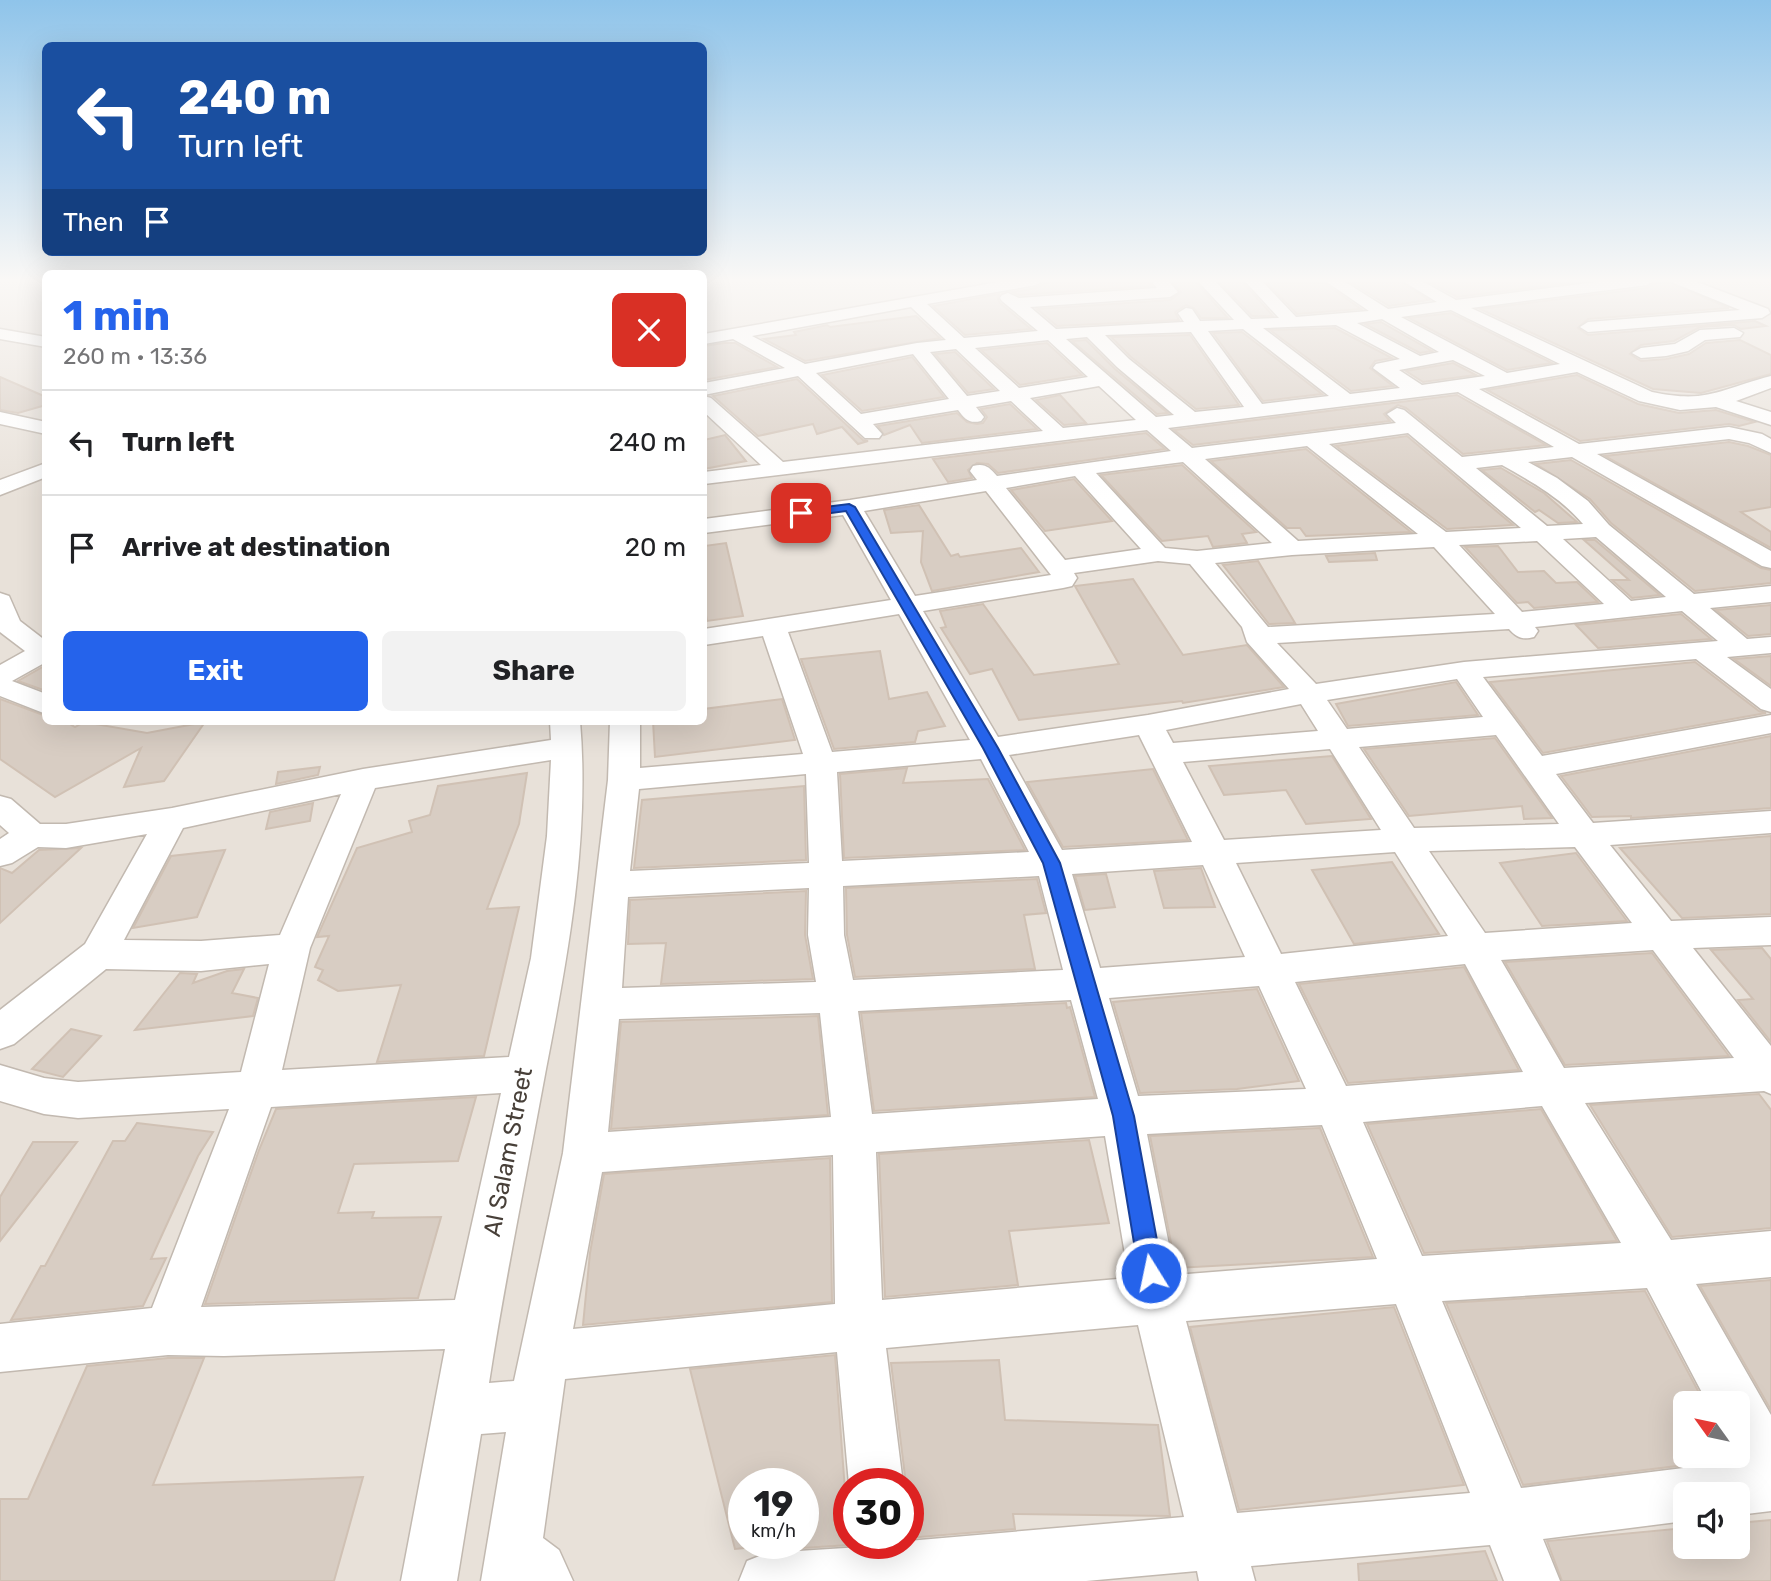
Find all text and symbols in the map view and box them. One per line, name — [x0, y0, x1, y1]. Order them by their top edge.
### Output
text: 240 m — [178, 68, 332, 126]
icon: left — [63, 70, 154, 161]
text: Turn left — [178, 127, 303, 165]
icon: arrive — [138, 203, 176, 241]
text: Then — [63, 207, 124, 238]
text: 1 min — [63, 291, 170, 341]
button: close — [612, 293, 686, 367]
text: 260 m · 13:36 — [63, 342, 207, 370]
icon: left — [63, 424, 101, 462]
text: Turn left — [122, 427, 234, 458]
text: 240 m — [609, 427, 686, 458]
pin — [771, 483, 831, 543]
icon: arrive — [782, 494, 820, 532]
icon: arrive — [63, 529, 101, 567]
text: Arrive at destination — [122, 532, 390, 563]
text: 20 m — [625, 532, 686, 563]
button: Exit — [63, 631, 368, 711]
button: Share — [382, 631, 686, 711]
street label: Al Salam Street — [478, 1065, 538, 1239]
position arrow — [1114, 1236, 1188, 1310]
north arrow — [1673, 1391, 1750, 1468]
map controls — [1673, 1391, 1750, 1559]
speed limit sign: 30 — [833, 1468, 924, 1559]
button: sound — [1673, 1482, 1750, 1559]
text: 19 — [754, 1483, 793, 1525]
text: km/h — [751, 1520, 796, 1542]

